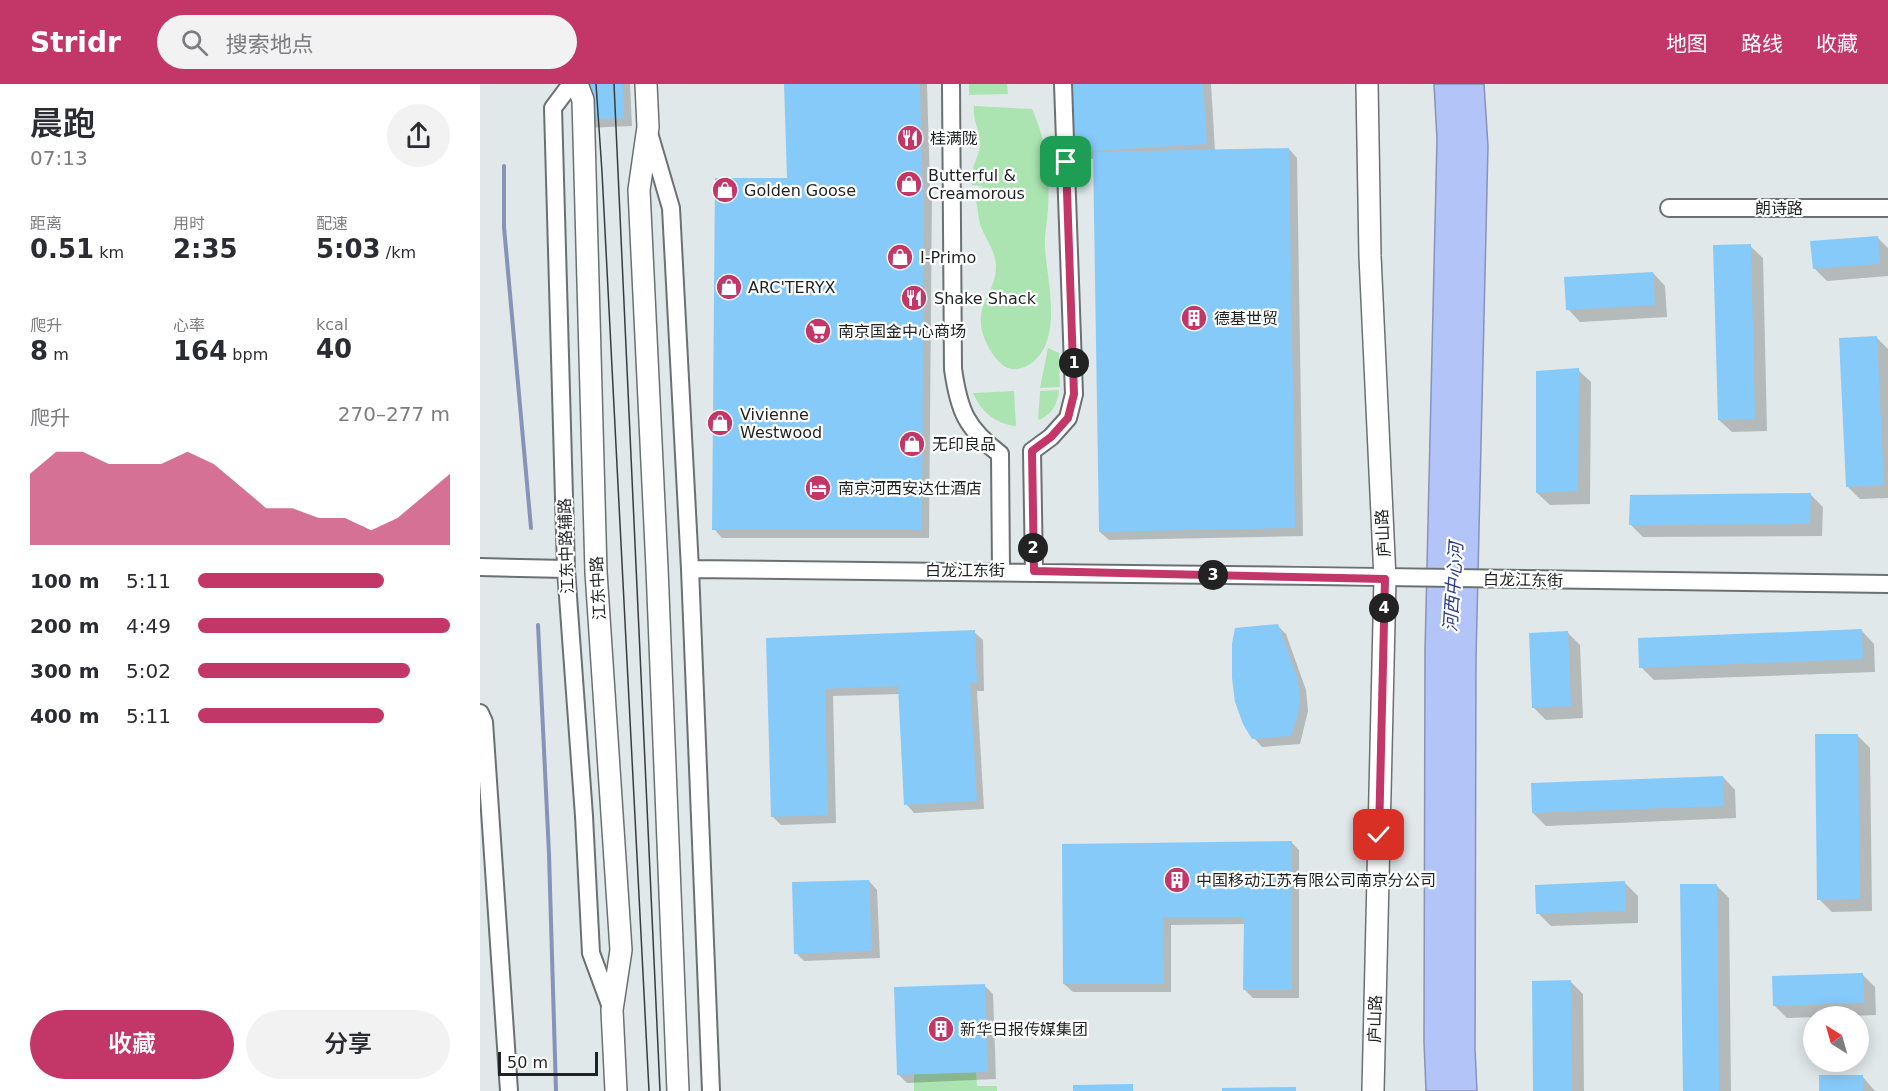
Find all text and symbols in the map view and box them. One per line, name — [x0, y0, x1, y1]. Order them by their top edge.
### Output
search box — [157, 15, 577, 69]
text: Stridr — [30, 26, 121, 59]
icon: search — [178, 26, 211, 59]
text: 搜索地点 — [226, 32, 314, 57]
text: 地图 — [1666, 32, 1708, 56]
text: 路线 — [1741, 32, 1783, 56]
text: 收藏 — [1816, 32, 1858, 56]
text: 晨跑 — [30, 104, 96, 143]
button: share — [387, 104, 450, 167]
restaurant icon: 桂满陇 — [895, 123, 925, 153]
place label: 桂满陇 — [930, 129, 978, 148]
pin — [1040, 136, 1091, 187]
icon: arrive — [1049, 145, 1082, 178]
text: 07:13 — [30, 146, 88, 170]
place label: Butterful & Creamorous — [928, 166, 1025, 203]
shop icon: Butterful & Creamorous — [894, 169, 924, 199]
shop icon: Golden Goose — [710, 175, 740, 205]
place label: Golden Goose — [744, 181, 856, 200]
street label: 朗诗路 — [1755, 199, 1803, 218]
text: 距离 — [30, 214, 62, 233]
text: 用时 — [173, 214, 205, 233]
text: 配速 — [316, 214, 348, 233]
text: 0.51 — [30, 234, 94, 264]
text: 2:35 — [173, 234, 238, 264]
text: 5:03 — [316, 234, 381, 264]
shop icon: I-Primo — [885, 242, 915, 272]
text: km — [94, 243, 124, 262]
text: /km — [381, 243, 416, 262]
place label: I-Primo — [920, 248, 976, 267]
shop icon: ARC'TERYX — [714, 272, 744, 302]
place label: ARC'TERYX — [748, 278, 836, 297]
restaurant icon: Shake Shack — [899, 283, 929, 313]
place label: Shake Shack — [934, 289, 1037, 308]
building icon: 德基世贸 — [1179, 303, 1209, 333]
place label: 德基世贸 — [1214, 309, 1278, 328]
text: kcal — [316, 315, 348, 334]
text: 爬升 — [30, 316, 62, 335]
text: 心率 — [173, 316, 205, 335]
supermarket icon: 南京国金中心商场 — [803, 316, 833, 346]
place label: 南京国金中心商场 — [838, 322, 966, 341]
text: 40 — [316, 334, 352, 364]
text: 8 — [30, 336, 48, 366]
text: 164 — [173, 336, 227, 366]
text: m — [48, 345, 69, 364]
text: bpm — [227, 345, 268, 364]
pin: 1 — [1059, 348, 1089, 378]
text: 1 — [1068, 353, 1080, 372]
text: 270–277 m — [338, 402, 450, 426]
place label: Vivienne Westwood — [740, 405, 822, 442]
text: 爬升 — [30, 406, 70, 430]
shop icon: Vivienne Westwood — [705, 408, 735, 438]
shop icon: 无印良品 — [897, 429, 927, 459]
place label: 无印良品 — [932, 435, 996, 454]
hotel icon: 南京河西安达仕酒店 — [803, 473, 833, 503]
place label: 南京河西安达仕酒店 — [838, 479, 982, 498]
street label: 江东中路辅路 — [555, 498, 577, 594]
street label: 庐山路 — [1372, 509, 1394, 557]
pin: 2 — [1018, 533, 1048, 563]
text: 2 — [1027, 538, 1039, 557]
water label: 河西中心河 — [1439, 538, 1467, 633]
street label: 江东中路 — [587, 556, 609, 620]
pin: 3 — [1198, 560, 1228, 590]
street label: 白龙江东街 — [925, 561, 1005, 580]
text: 3 — [1207, 565, 1219, 584]
text: 100 m — [30, 569, 100, 593]
text: 5:11 — [126, 569, 171, 593]
street label: 白龙江东街 — [1483, 570, 1563, 590]
pin: 4 — [1369, 593, 1399, 623]
text: 4 — [1378, 598, 1390, 617]
text: 200 m — [30, 614, 100, 638]
text: 4:49 — [126, 614, 171, 638]
text: 300 m — [30, 659, 100, 683]
text: 5:02 — [126, 659, 171, 683]
text: 400 m — [30, 704, 100, 728]
text: 5:11 — [126, 704, 171, 728]
pin — [1353, 809, 1404, 860]
icon: check — [1362, 818, 1395, 851]
building icon: 中国移动江苏有限公司南京分公司 — [1162, 865, 1192, 895]
place label: 中国移动江苏有限公司南京分公司 — [1196, 871, 1436, 890]
street label: 庐山路 — [1365, 995, 1385, 1043]
north arrow — [1803, 1006, 1869, 1072]
map controls — [1803, 1006, 1869, 1072]
button: 收藏 — [30, 1010, 234, 1079]
button: 分享 — [246, 1010, 450, 1079]
building icon: 新华日报传媒集团 — [926, 1014, 956, 1044]
place label: 新华日报传媒集团 — [960, 1020, 1088, 1039]
scale bar — [498, 1049, 598, 1076]
text: 50 m — [507, 1053, 548, 1072]

